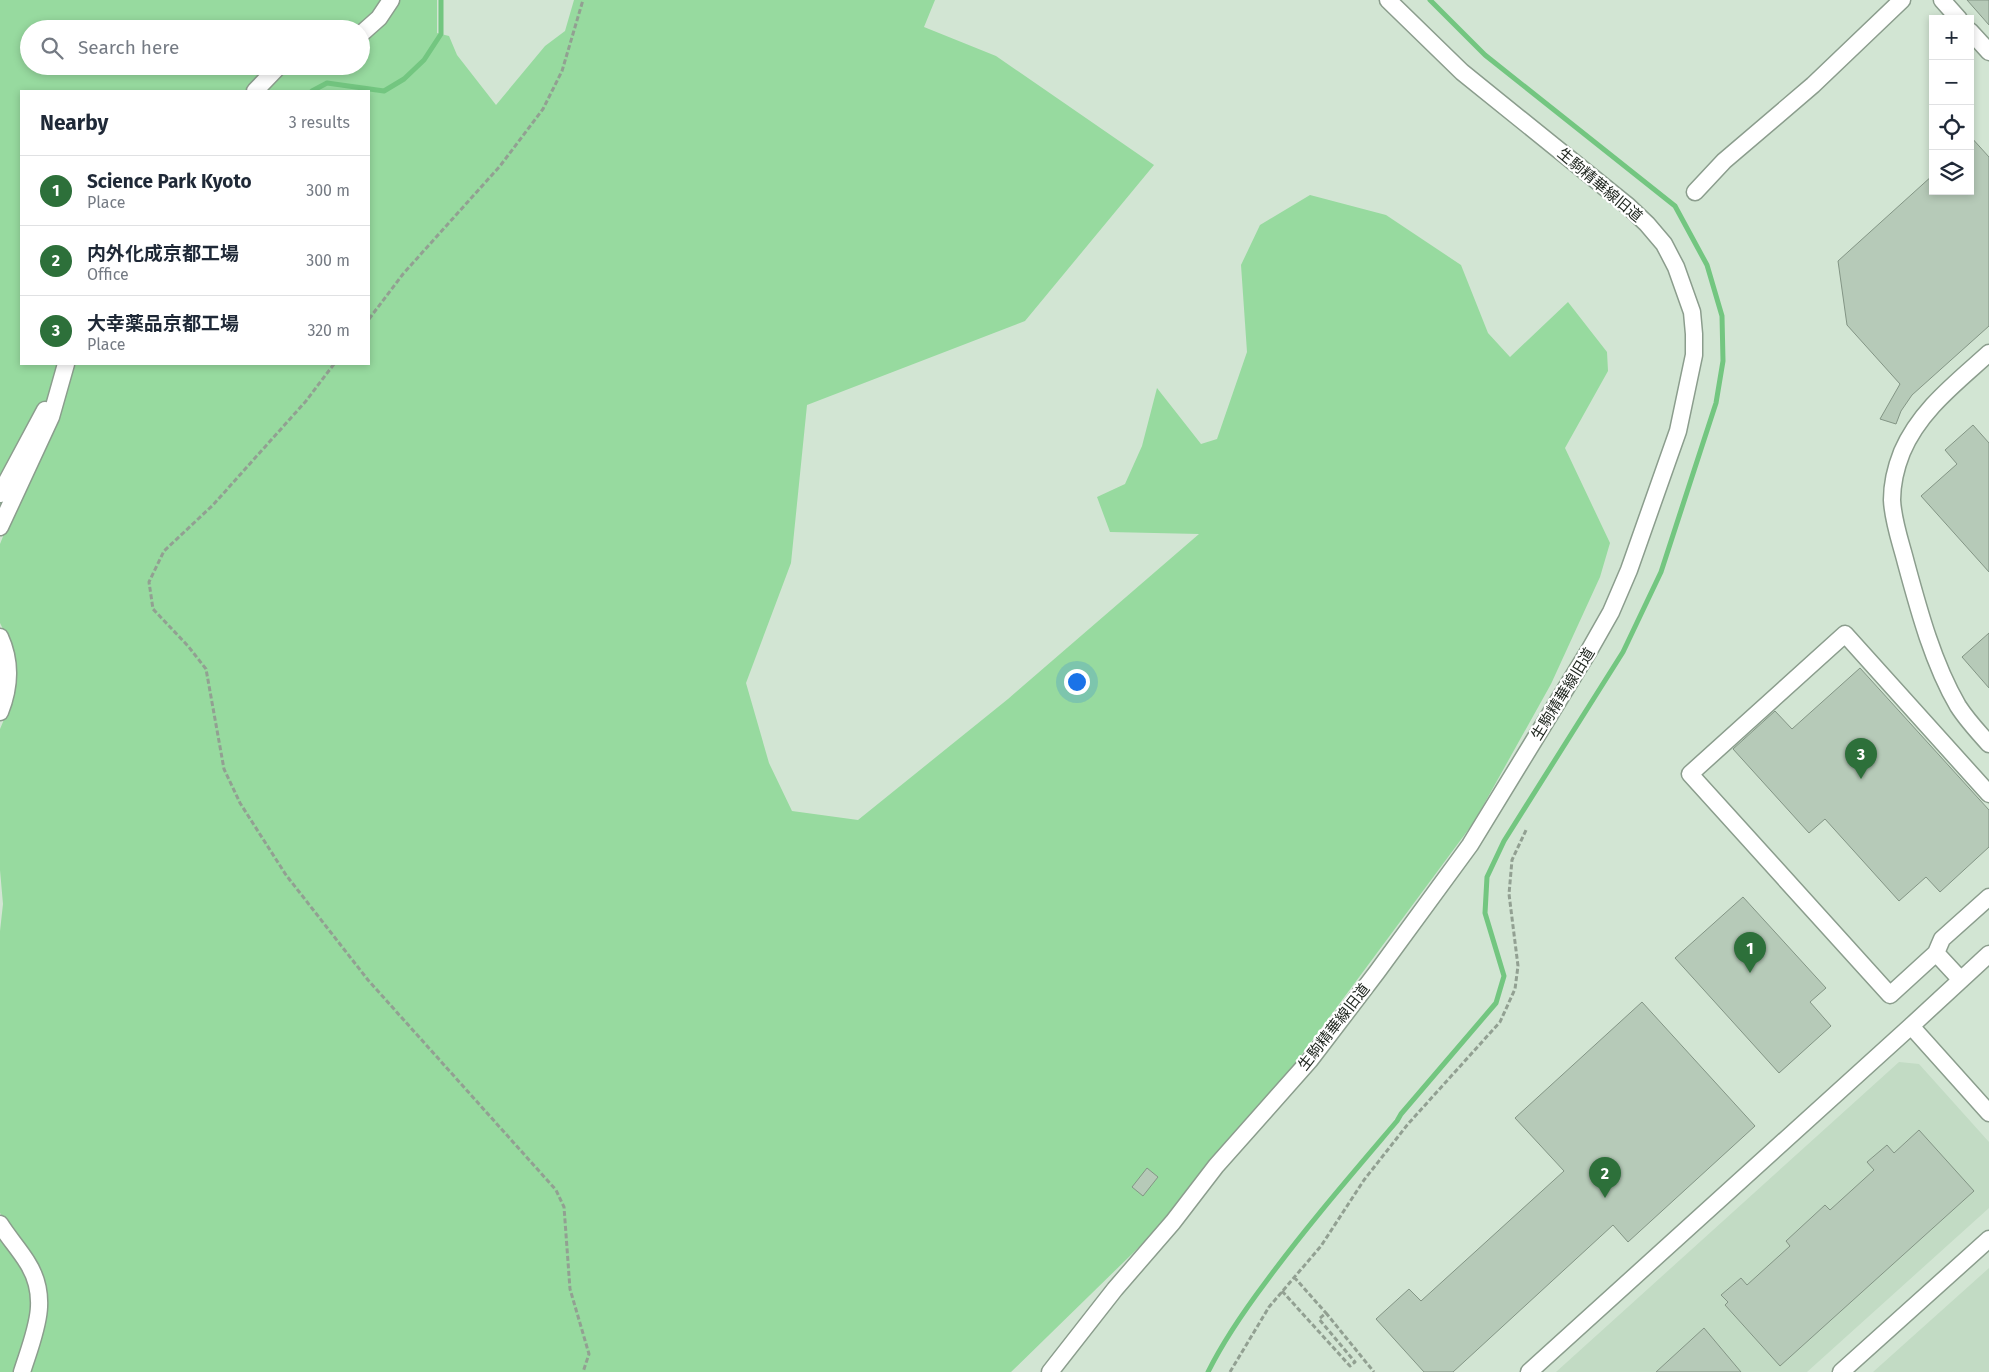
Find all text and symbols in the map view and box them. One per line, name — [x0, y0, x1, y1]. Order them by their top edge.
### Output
map controls — [1929, 15, 1974, 195]
button: + — [1929, 15, 1974, 60]
search box — [20, 20, 370, 75]
icon: search — [38, 34, 66, 62]
text: Search here — [78, 36, 179, 59]
button: − — [1929, 60, 1974, 105]
button: locate — [1929, 105, 1974, 150]
text: Nearby — [40, 110, 108, 136]
text: 3 results — [289, 113, 350, 132]
street label: 生駒精華線旧道 — [1554, 144, 1646, 226]
button: layers — [1929, 150, 1974, 195]
text: Science Park Kyoto — [87, 170, 252, 193]
text: 1 — [52, 181, 60, 200]
text: 300 m — [306, 181, 350, 200]
text: Place — [87, 193, 126, 212]
text: 内外化成京都工場 — [87, 242, 239, 265]
text: 2 — [52, 251, 60, 270]
text: 300 m — [306, 251, 350, 270]
text: Office — [87, 265, 129, 284]
text: 大幸薬品京都工場 — [87, 312, 239, 335]
text: 3 — [52, 321, 60, 340]
text: 320 m — [307, 321, 350, 340]
text: Place — [87, 335, 126, 354]
street label: 生駒精華線旧道 — [1528, 645, 1598, 743]
your location — [1064, 669, 1090, 695]
pin: 3 — [1845, 738, 1877, 779]
pin: 1 — [1734, 932, 1766, 973]
street label: 生駒精華線旧道 — [1295, 980, 1373, 1074]
pin: 2 — [1589, 1157, 1621, 1198]

